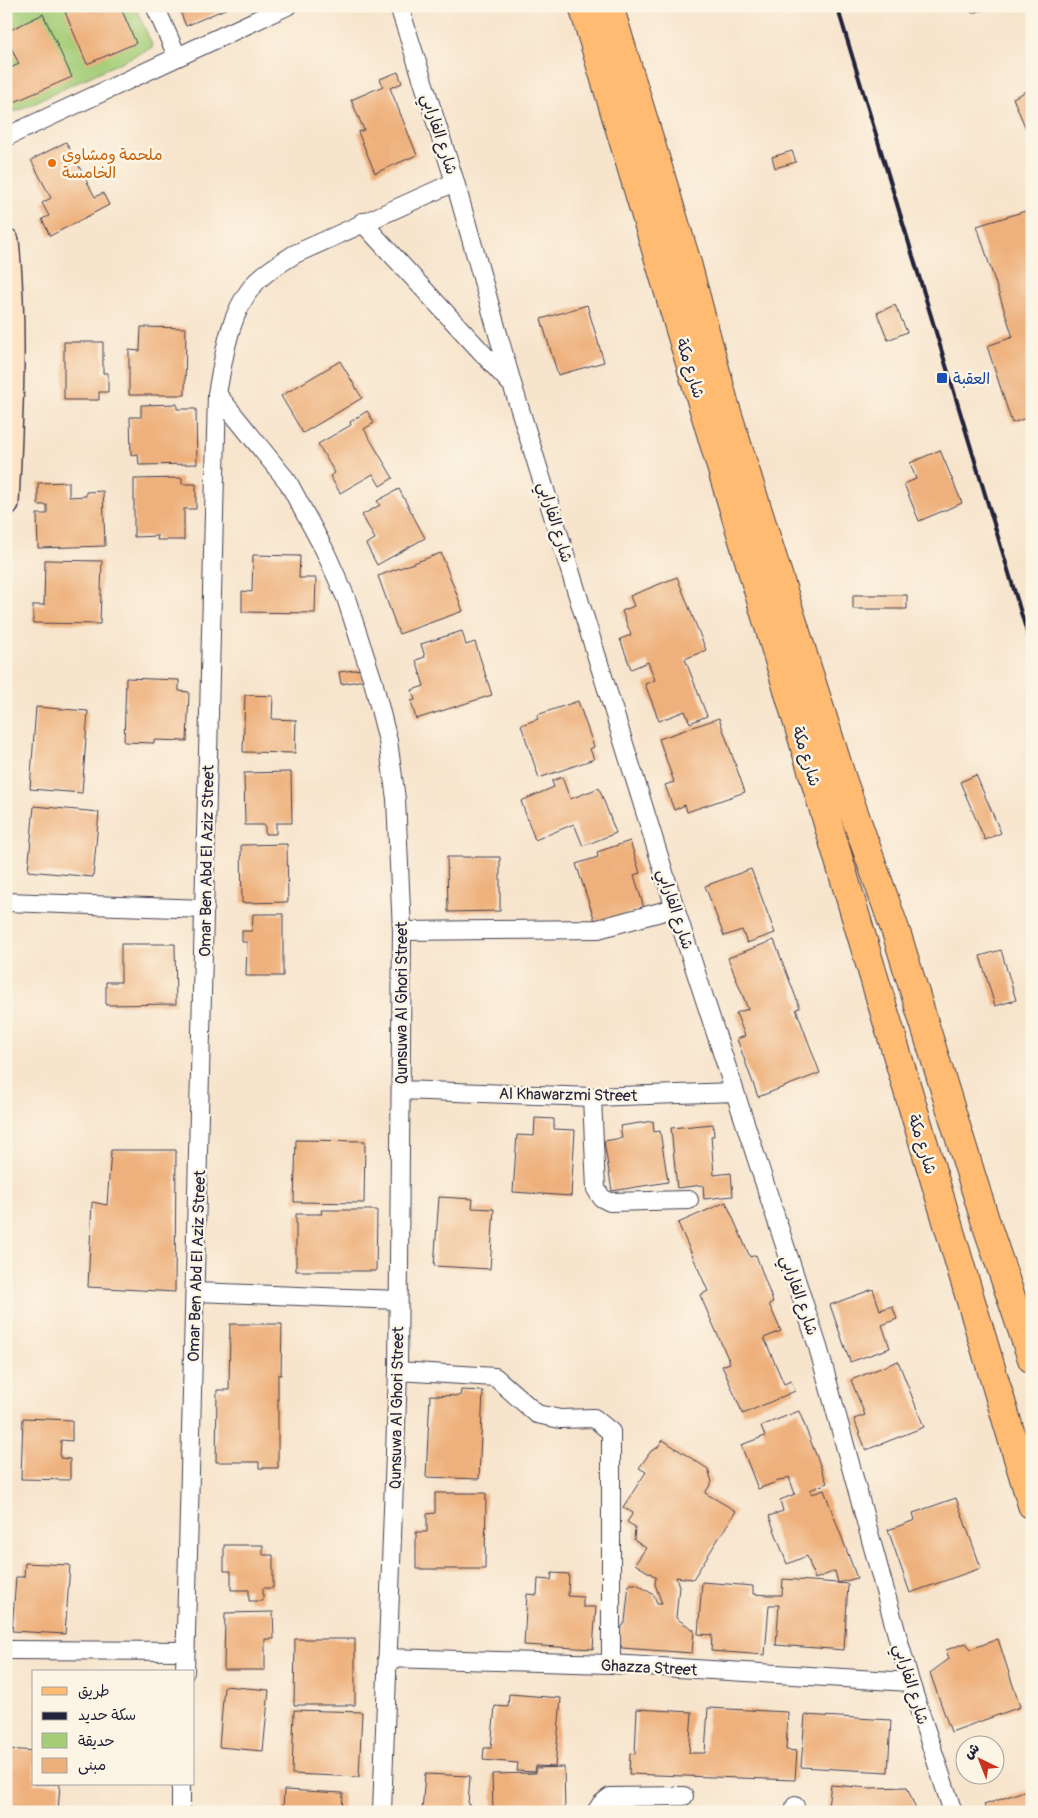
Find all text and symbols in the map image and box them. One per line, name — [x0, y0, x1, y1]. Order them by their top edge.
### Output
street label: شارع الفارابي — [413, 91, 461, 178]
place label: ملحمة ومشاوي الخامسة — [62, 145, 163, 183]
marker: ملحمة ومشاوي الخامسة — [46, 157, 58, 169]
street label: شارع مكة — [671, 336, 709, 401]
place label: العقبة — [953, 369, 990, 389]
marker: العقبة — [935, 371, 949, 385]
street label: شارع الفارابي — [529, 479, 577, 566]
street label: شارع مكة — [787, 724, 825, 789]
street label: Omar Ben Abd El Aziz Street — [195, 764, 219, 957]
street label: شارع الفارابي — [649, 866, 697, 953]
street label: Qunsuwa Al Ghori Street — [392, 921, 412, 1084]
street label: Al Khawarzmi Street — [499, 1084, 638, 1106]
street label: شارع مكة — [903, 1112, 941, 1177]
street label: Omar Ben Abd El Aziz Street — [184, 1169, 210, 1362]
street label: شارع الفارابي — [772, 1253, 822, 1339]
street label: Qunsuwa Al Ghori Street — [386, 1326, 408, 1490]
street label: شارع الفارابي — [885, 1641, 933, 1728]
street label: Ghazza Street — [600, 1655, 698, 1681]
legend — [32, 1670, 195, 1786]
text: طريق — [78, 1682, 110, 1701]
text: سكة حديد — [78, 1706, 136, 1725]
text: حديقة — [78, 1732, 115, 1751]
north arrow — [956, 1736, 1006, 1786]
text: ش — [960, 1739, 983, 1762]
text: مبنى — [78, 1756, 106, 1775]

